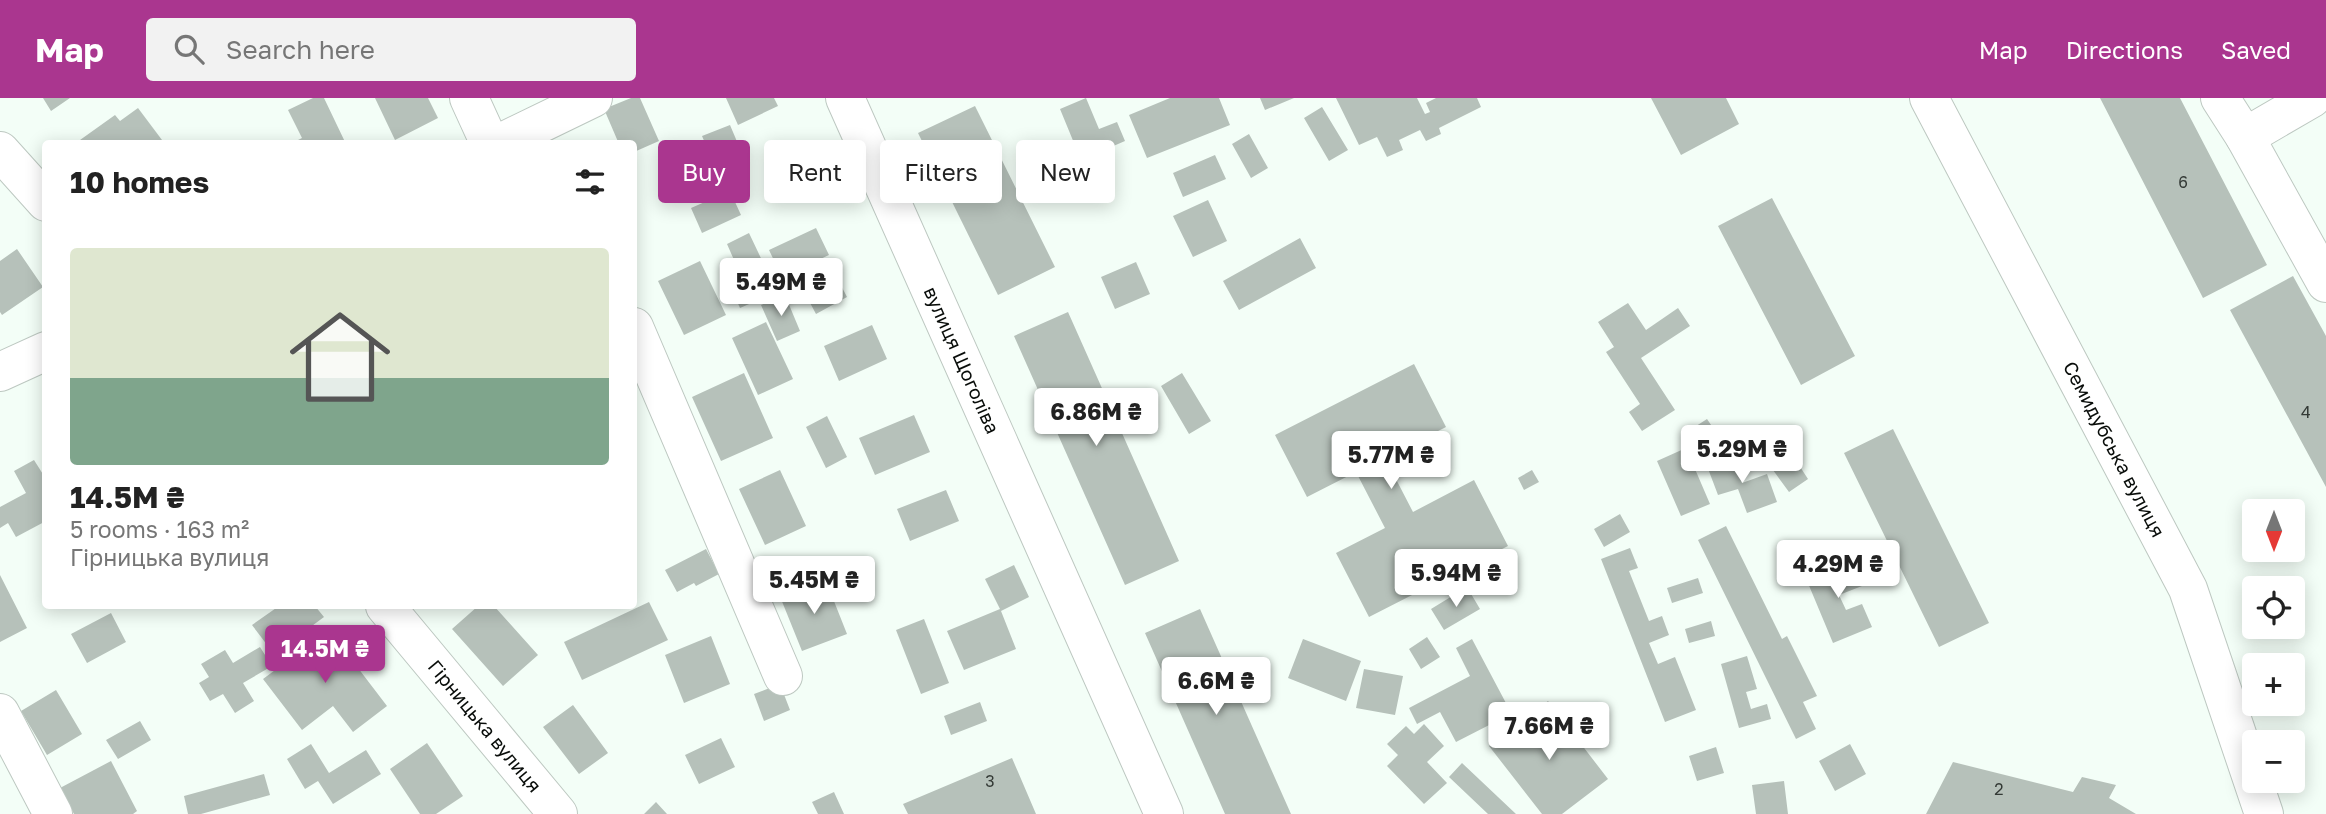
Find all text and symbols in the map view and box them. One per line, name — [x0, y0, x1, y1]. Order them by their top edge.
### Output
search box — [146, 18, 636, 81]
text: Map — [35, 30, 104, 69]
icon: search — [170, 30, 208, 68]
text: Search here — [226, 34, 375, 65]
text: Map — [1979, 35, 2028, 64]
text: Directions — [2066, 35, 2183, 64]
text: Saved — [2221, 35, 2291, 64]
chip: Buy — [658, 140, 750, 203]
chip: Rent — [764, 140, 866, 203]
chip: Filters — [880, 140, 1002, 203]
chip: New — [1016, 140, 1115, 203]
icon: filters — [571, 163, 609, 201]
text: 10 homes — [70, 164, 209, 200]
house number: 6 — [2178, 172, 2188, 192]
pin: 5.49M ₴ — [716, 258, 846, 318]
text: 5.49M ₴ — [736, 267, 826, 295]
street label: вулиця Щоголіва — [919, 283, 1005, 437]
icon: home — [277, 294, 403, 420]
street label: Семидубська вулиця — [2059, 357, 2170, 541]
pin: 6.86M ₴ — [1031, 388, 1161, 448]
text: 6.86M ₴ — [1050, 397, 1142, 425]
house number: 4 — [2301, 402, 2311, 422]
pin: 5.29M ₴ — [1677, 426, 1807, 485]
pin: 5.77M ₴ — [1326, 432, 1456, 491]
text: 5.29M ₴ — [1697, 434, 1787, 462]
text: 5.77M ₴ — [1348, 440, 1434, 468]
text: 14.5M ₴ — [70, 479, 185, 515]
north arrow — [2242, 499, 2305, 562]
map controls — [2242, 499, 2305, 793]
text: 5 rooms · 163 m² — [70, 515, 249, 543]
pin: 4.29M ₴ — [1773, 540, 1903, 600]
text: Гірницька вулиця — [70, 543, 269, 571]
text: 4.29M ₴ — [1793, 549, 1883, 577]
pin: 5.94M ₴ — [1391, 550, 1521, 609]
pin: 5.45M ₴ — [749, 556, 879, 616]
text: 5.94M ₴ — [1411, 558, 1501, 586]
text: 5.45M ₴ — [769, 565, 859, 593]
button: locate — [2242, 576, 2305, 639]
pin: 14.5M ₴ — [260, 626, 390, 685]
text: 14.5M ₴ — [281, 634, 369, 662]
button: + — [2242, 653, 2305, 716]
street label: Гірницька вулиця — [424, 655, 547, 796]
pin: 6.6M ₴ — [1159, 658, 1273, 717]
text: 6.6M ₴ — [1178, 666, 1254, 694]
pin: 7.66M ₴ — [1484, 702, 1614, 762]
text: 7.66M ₴ — [1504, 711, 1594, 739]
button: − — [2242, 730, 2305, 793]
house number: 3 — [985, 771, 995, 791]
house number: 2 — [1994, 779, 2004, 799]

